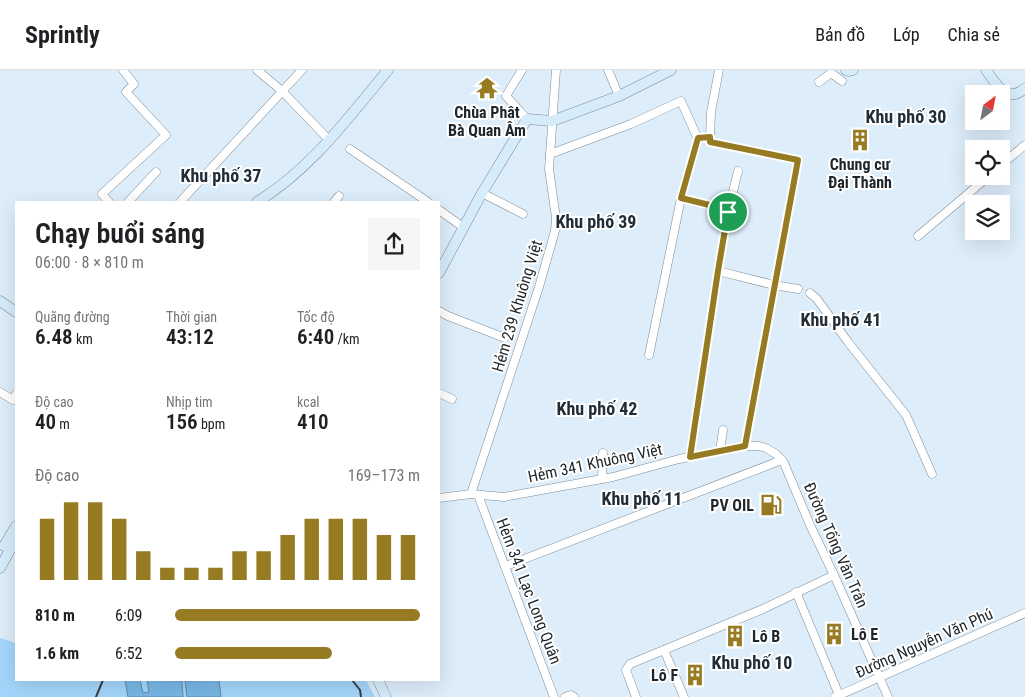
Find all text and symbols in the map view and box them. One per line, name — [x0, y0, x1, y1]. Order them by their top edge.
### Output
text: Sprintly — [25, 21, 100, 49]
text: Bản đồ — [815, 24, 865, 45]
text: Lớp — [893, 24, 920, 45]
text: Chia sẻ — [948, 24, 1000, 45]
temple icon: Chùa Phật Bà Quan Âm — [474, 75, 500, 101]
north arrow — [965, 85, 1010, 130]
map controls — [965, 85, 1010, 240]
place label: Chùa Phật Bà Quan Âm — [448, 103, 526, 140]
district label: Khu phố 30 — [866, 106, 946, 127]
building icon: Chung cư Đại Thành — [847, 127, 873, 153]
button: locate — [965, 140, 1010, 185]
place label: Chung cư Đại Thành — [828, 155, 892, 192]
district label: Khu phố 37 — [181, 165, 261, 186]
pin — [707, 191, 749, 233]
button: layers — [965, 195, 1010, 240]
icon: arrive — [714, 198, 742, 226]
district label: Khu phố 39 — [556, 211, 636, 232]
text: Chạy buổi sáng — [35, 217, 205, 250]
button: share — [368, 218, 420, 270]
street label: Hẻm 239 Khuông Việt — [488, 238, 546, 374]
text: 06:00 · 8 × 810 m — [35, 253, 144, 272]
text: Quãng đường — [35, 309, 110, 325]
text: Thời gian — [166, 309, 217, 325]
text: Tốc độ — [297, 309, 335, 325]
district label: Khu phố 41 — [801, 309, 881, 330]
text: 6.48 — [35, 325, 73, 349]
text: 43:12 — [166, 325, 214, 349]
text: 6:40 — [297, 325, 334, 349]
text: km — [73, 331, 93, 347]
text: /km — [334, 331, 360, 347]
text: Độ cao — [35, 394, 74, 410]
text: Nhịp tim — [166, 394, 213, 410]
text: kcal — [297, 394, 320, 410]
district label: Khu phố 42 — [557, 398, 637, 419]
text: 40 — [35, 410, 56, 434]
text: 156 — [166, 410, 198, 434]
text: 410 — [297, 410, 329, 434]
text: m — [56, 416, 70, 432]
text: bpm — [198, 416, 225, 432]
street label: Hẻm 341 Khuông Việt — [526, 439, 664, 487]
text: Độ cao — [35, 466, 79, 485]
text: 169–173 m — [348, 466, 420, 485]
street label: Đường Tống Văn Trân — [800, 479, 872, 611]
district label: Khu phố 11 — [602, 488, 682, 509]
fuel station icon: PV OIL — [758, 492, 784, 518]
place label: PV OIL — [710, 496, 754, 515]
street label: Hẻm 341 Lạc Long Quân — [492, 515, 566, 667]
street label: Đường Nguyễn Văn Phú — [852, 604, 996, 682]
text: 810 m — [35, 606, 75, 625]
text: 6:09 — [115, 606, 142, 625]
building icon: Lô E — [821, 621, 847, 647]
building icon: Lô B — [722, 623, 748, 649]
place label: Lô E — [851, 625, 878, 644]
place label: Lô B — [752, 627, 780, 646]
text: 1.6 km — [35, 644, 79, 663]
text: 6:52 — [115, 644, 142, 663]
district label: Khu phố 10 — [712, 652, 792, 673]
building icon: Lô F — [682, 662, 708, 688]
place label: Lô F — [651, 666, 678, 685]

